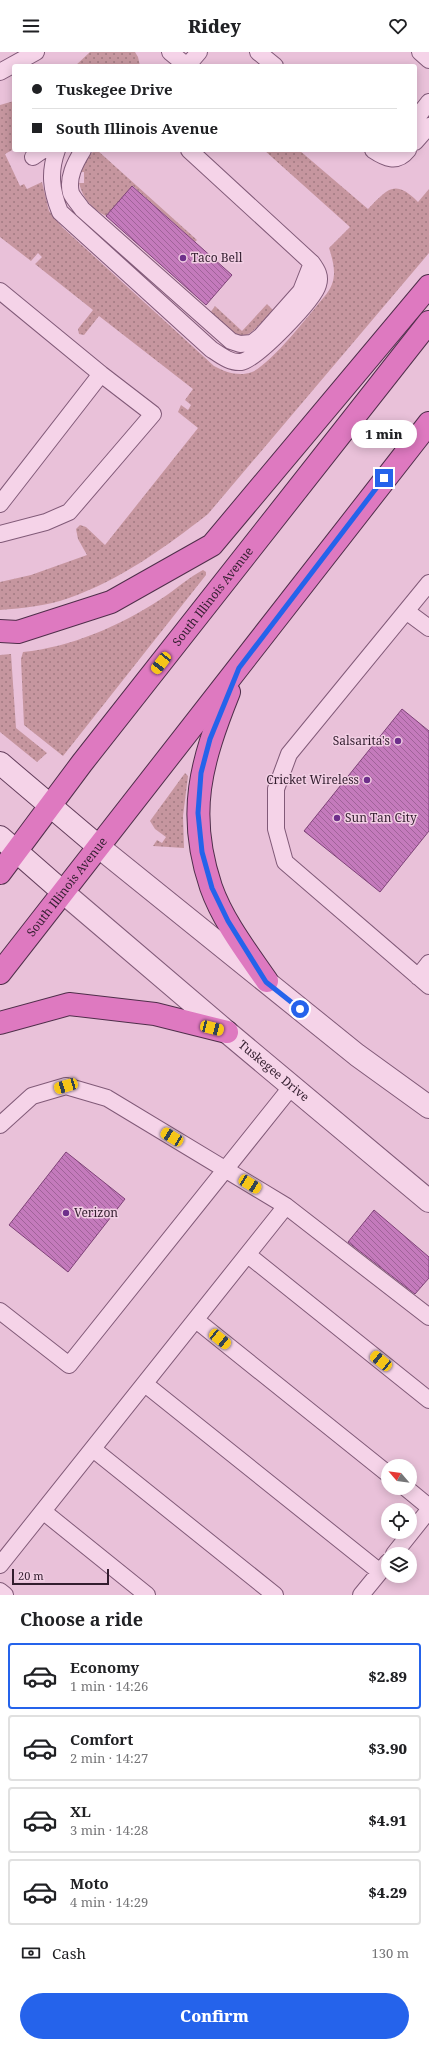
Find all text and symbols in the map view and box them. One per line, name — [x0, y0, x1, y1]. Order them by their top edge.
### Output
text: Ridey — [188, 14, 241, 38]
icon: menu — [20, 15, 42, 37]
icon: heart — [387, 15, 409, 37]
text: Tuskegee Drive — [56, 79, 173, 99]
text: South Illinois Avenue — [56, 118, 218, 138]
place label: Taco Bell — [191, 249, 243, 266]
marker: Taco Bell — [178, 253, 188, 263]
callout: 1 min — [351, 420, 417, 448]
text: 1 min — [365, 425, 403, 443]
route end — [375, 469, 393, 487]
street label: South Illinois Avenue — [168, 543, 257, 649]
car — [149, 650, 173, 676]
place label: Salsarita's — [333, 732, 390, 749]
marker: Salsarita's — [393, 736, 403, 746]
place label: Cricket Wireless — [266, 771, 359, 788]
marker: Cricket Wireless — [362, 775, 372, 785]
place label: Sun Tan City — [345, 809, 417, 826]
marker: Sun Tan City — [332, 813, 342, 823]
street label: South Illinois Avenue — [22, 833, 111, 940]
route start — [291, 1000, 309, 1018]
car — [199, 1019, 225, 1037]
street label: Tuskegee Drive — [235, 1036, 313, 1105]
car — [53, 1077, 79, 1095]
car — [159, 1126, 185, 1148]
car — [237, 1173, 263, 1195]
place label: Verizon — [74, 1204, 118, 1221]
marker: Verizon — [61, 1208, 71, 1218]
car — [207, 1327, 233, 1351]
car — [368, 1349, 394, 1373]
north arrow — [381, 1459, 417, 1495]
map controls — [381, 1459, 417, 1583]
button: locate — [381, 1503, 417, 1539]
button: layers — [381, 1547, 417, 1583]
scale bar — [12, 1567, 109, 1586]
text: 20 m — [18, 1568, 44, 1583]
text: Choose a ride — [20, 1607, 143, 1631]
text: Economy — [70, 1657, 139, 1677]
icon: car — [22, 1658, 58, 1694]
text: $2.89 — [368, 1666, 407, 1686]
text: 1 min · 14:26 — [70, 1677, 148, 1695]
text: Comfort — [70, 1729, 133, 1749]
icon: car — [22, 1730, 58, 1766]
text: $3.90 — [368, 1738, 407, 1758]
text: 2 min · 14:27 — [70, 1749, 148, 1767]
text: XL — [70, 1801, 91, 1821]
icon: car — [22, 1802, 58, 1838]
text: $4.91 — [368, 1810, 407, 1830]
text: 3 min · 14:28 — [70, 1821, 148, 1839]
text: Moto — [70, 1873, 109, 1893]
icon: car — [22, 1874, 58, 1910]
text: $4.29 — [368, 1882, 407, 1902]
text: 4 min · 14:29 — [70, 1893, 148, 1911]
icon: cash — [20, 1942, 42, 1964]
text: Cash — [52, 1943, 86, 1963]
text: 130 m — [372, 1944, 409, 1962]
button: Confirm — [20, 1993, 409, 2039]

